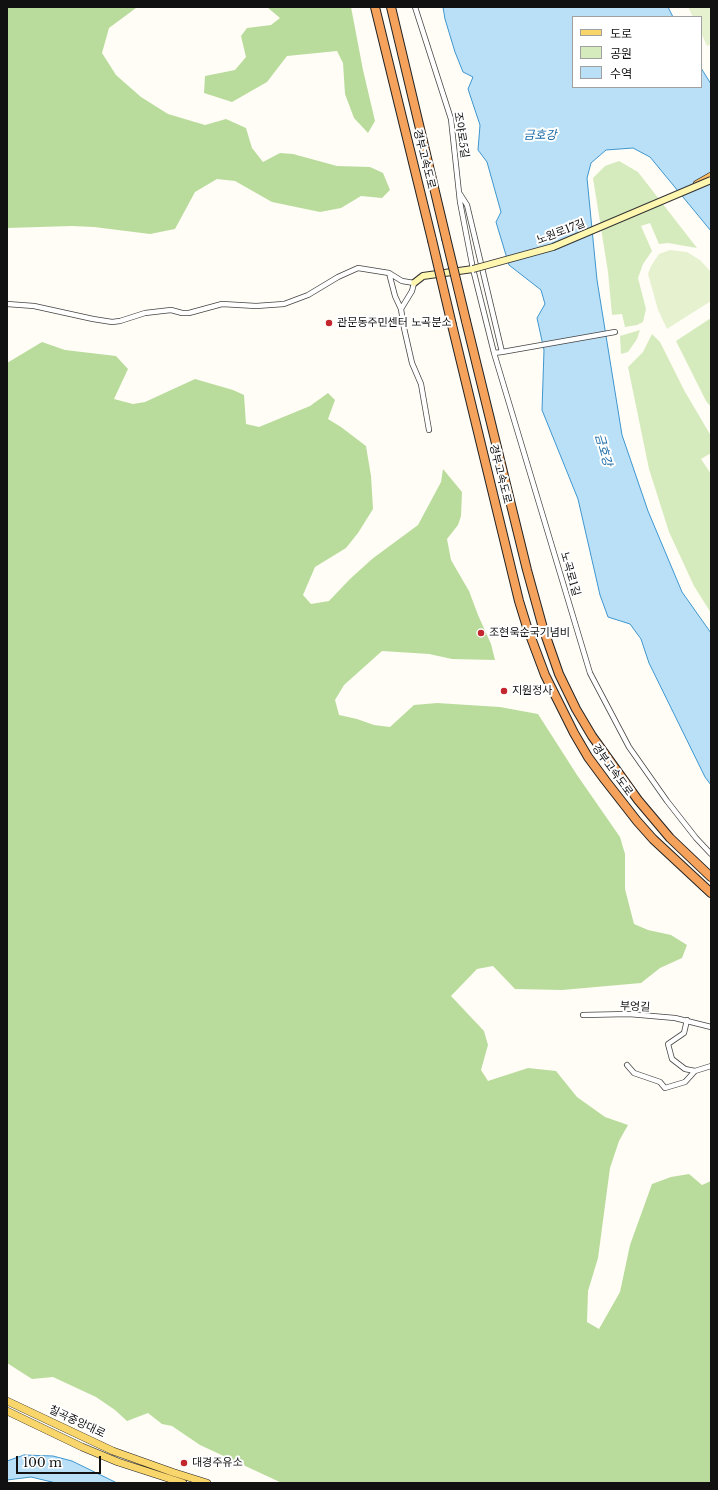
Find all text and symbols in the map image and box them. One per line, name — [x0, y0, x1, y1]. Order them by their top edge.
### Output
legend — [572, 16, 702, 88]
text: 도로 — [610, 26, 632, 41]
text: 공원 — [610, 46, 632, 61]
text: 수역 — [610, 66, 632, 81]
street label: 조야로5길 — [451, 111, 471, 159]
street label: 경부고속도로 — [410, 128, 438, 190]
water label: 금호강 — [523, 129, 557, 143]
street label: 노원로17길 — [535, 217, 587, 247]
place label: 관문동주민센터 노곡분소 — [337, 316, 451, 330]
marker: 관문동주민센터 노곡분소 — [324, 318, 334, 328]
water label: 금호강 — [592, 432, 614, 468]
street label: 경부고속도로 — [486, 443, 514, 505]
street label: 노곡로1길 — [557, 550, 583, 598]
place label: 조현욱순국기념비 — [489, 626, 570, 640]
marker: 조현욱순국기념비 — [476, 628, 486, 638]
place label: 지원정사 — [512, 684, 552, 698]
marker: 지원정사 — [499, 686, 509, 696]
street label: 경부고속도로 — [589, 742, 635, 798]
street label: 부엉길 — [619, 1000, 651, 1014]
street label: 칠곡중앙대로 — [47, 1403, 107, 1441]
scale bar — [18, 1448, 103, 1474]
text: 100 m — [23, 1455, 62, 1470]
place label: 대경주유소 — [192, 1456, 243, 1470]
marker: 대경주유소 — [179, 1458, 189, 1468]

